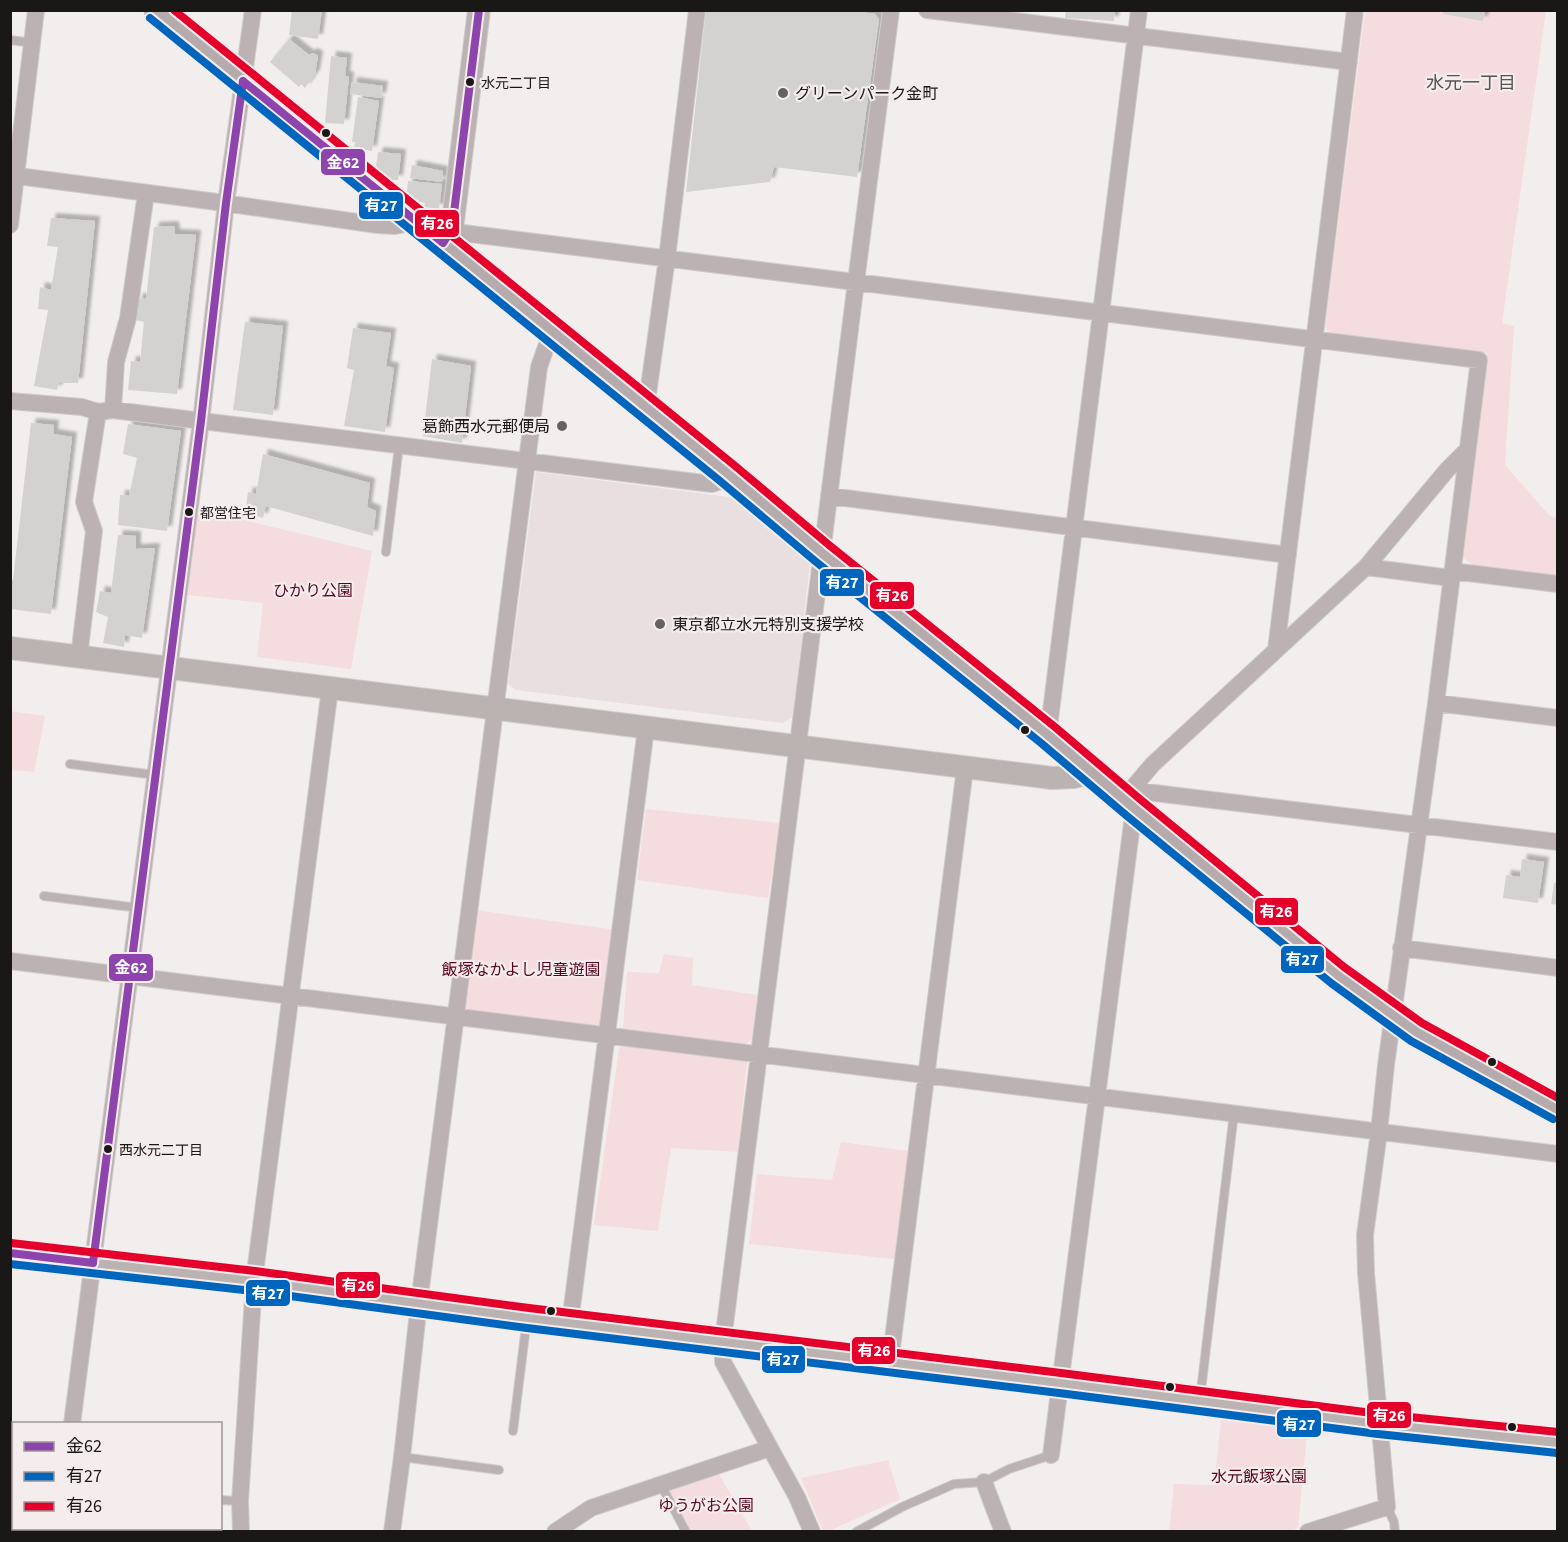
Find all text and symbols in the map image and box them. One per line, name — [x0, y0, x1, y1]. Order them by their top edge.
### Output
district label: 水元一丁目 — [1426, 71, 1516, 96]
place label: 水元二丁目 — [481, 74, 551, 94]
marker: 水元二丁目 — [464, 76, 476, 88]
place label: グリーンパーク金町 — [795, 83, 938, 105]
marker: グリーンパーク金町 — [776, 86, 790, 100]
unlabelled marker — [320, 127, 332, 139]
line badge: 金62 — [320, 148, 366, 176]
text: 金62 — [327, 152, 359, 174]
line badge: 有27 — [358, 191, 404, 220]
text: 有27 — [365, 195, 397, 217]
line badge: 有26 — [414, 209, 460, 238]
text: 有26 — [421, 213, 453, 235]
place label: 葛飾西水元郵便局 — [422, 416, 550, 438]
marker: 葛飾西水元郵便局 — [555, 419, 569, 433]
place label: 都営住宅 — [200, 504, 256, 524]
marker: 都営住宅 — [183, 506, 195, 518]
line badge: 有27 — [819, 568, 865, 597]
text: 有27 — [826, 572, 858, 594]
park label: ひかり公園 — [273, 580, 353, 602]
line badge: 有26 — [869, 581, 915, 610]
text: 有26 — [876, 585, 908, 607]
place label: 東京都立水元特別支援学校 — [672, 614, 864, 636]
marker: 東京都立水元特別支援学校 — [653, 617, 667, 631]
unlabelled marker — [1019, 724, 1031, 736]
line badge: 有26 — [1254, 897, 1299, 926]
text: 有26 — [1260, 901, 1292, 923]
line badge: 有27 — [1280, 945, 1325, 974]
text: 有27 — [1286, 949, 1318, 971]
line badge: 金62 — [108, 953, 154, 982]
text: 金62 — [115, 957, 147, 979]
park label: 飯塚なかよし児童遊園 — [441, 959, 601, 981]
unlabelled marker — [1486, 1056, 1498, 1068]
place label: 西水元二丁目 — [119, 1141, 203, 1161]
marker: 西水元二丁目 — [102, 1143, 114, 1155]
line badge: 有26 — [335, 1271, 381, 1299]
text: 有26 — [342, 1275, 374, 1297]
line badge: 有27 — [245, 1279, 291, 1307]
text: 有27 — [252, 1283, 284, 1305]
unlabelled marker — [545, 1305, 557, 1317]
line badge: 有26 — [851, 1336, 896, 1365]
text: 有26 — [858, 1340, 890, 1362]
line badge: 有27 — [761, 1345, 806, 1374]
text: 有27 — [767, 1349, 799, 1371]
unlabelled marker — [1164, 1381, 1176, 1393]
line badge: 有26 — [1366, 1401, 1412, 1429]
text: 有26 — [1373, 1405, 1405, 1427]
line badge: 有27 — [1276, 1409, 1322, 1438]
text: 有27 — [1283, 1414, 1315, 1436]
unlabelled marker — [1506, 1421, 1518, 1433]
legend — [12, 1422, 222, 1530]
text: 金62 — [66, 1434, 102, 1459]
text: 有27 — [66, 1464, 102, 1489]
park label: 水元飯塚公園 — [1211, 1466, 1307, 1488]
text: 有26 — [66, 1494, 102, 1519]
park label: ゆうがお公園 — [658, 1495, 754, 1517]

